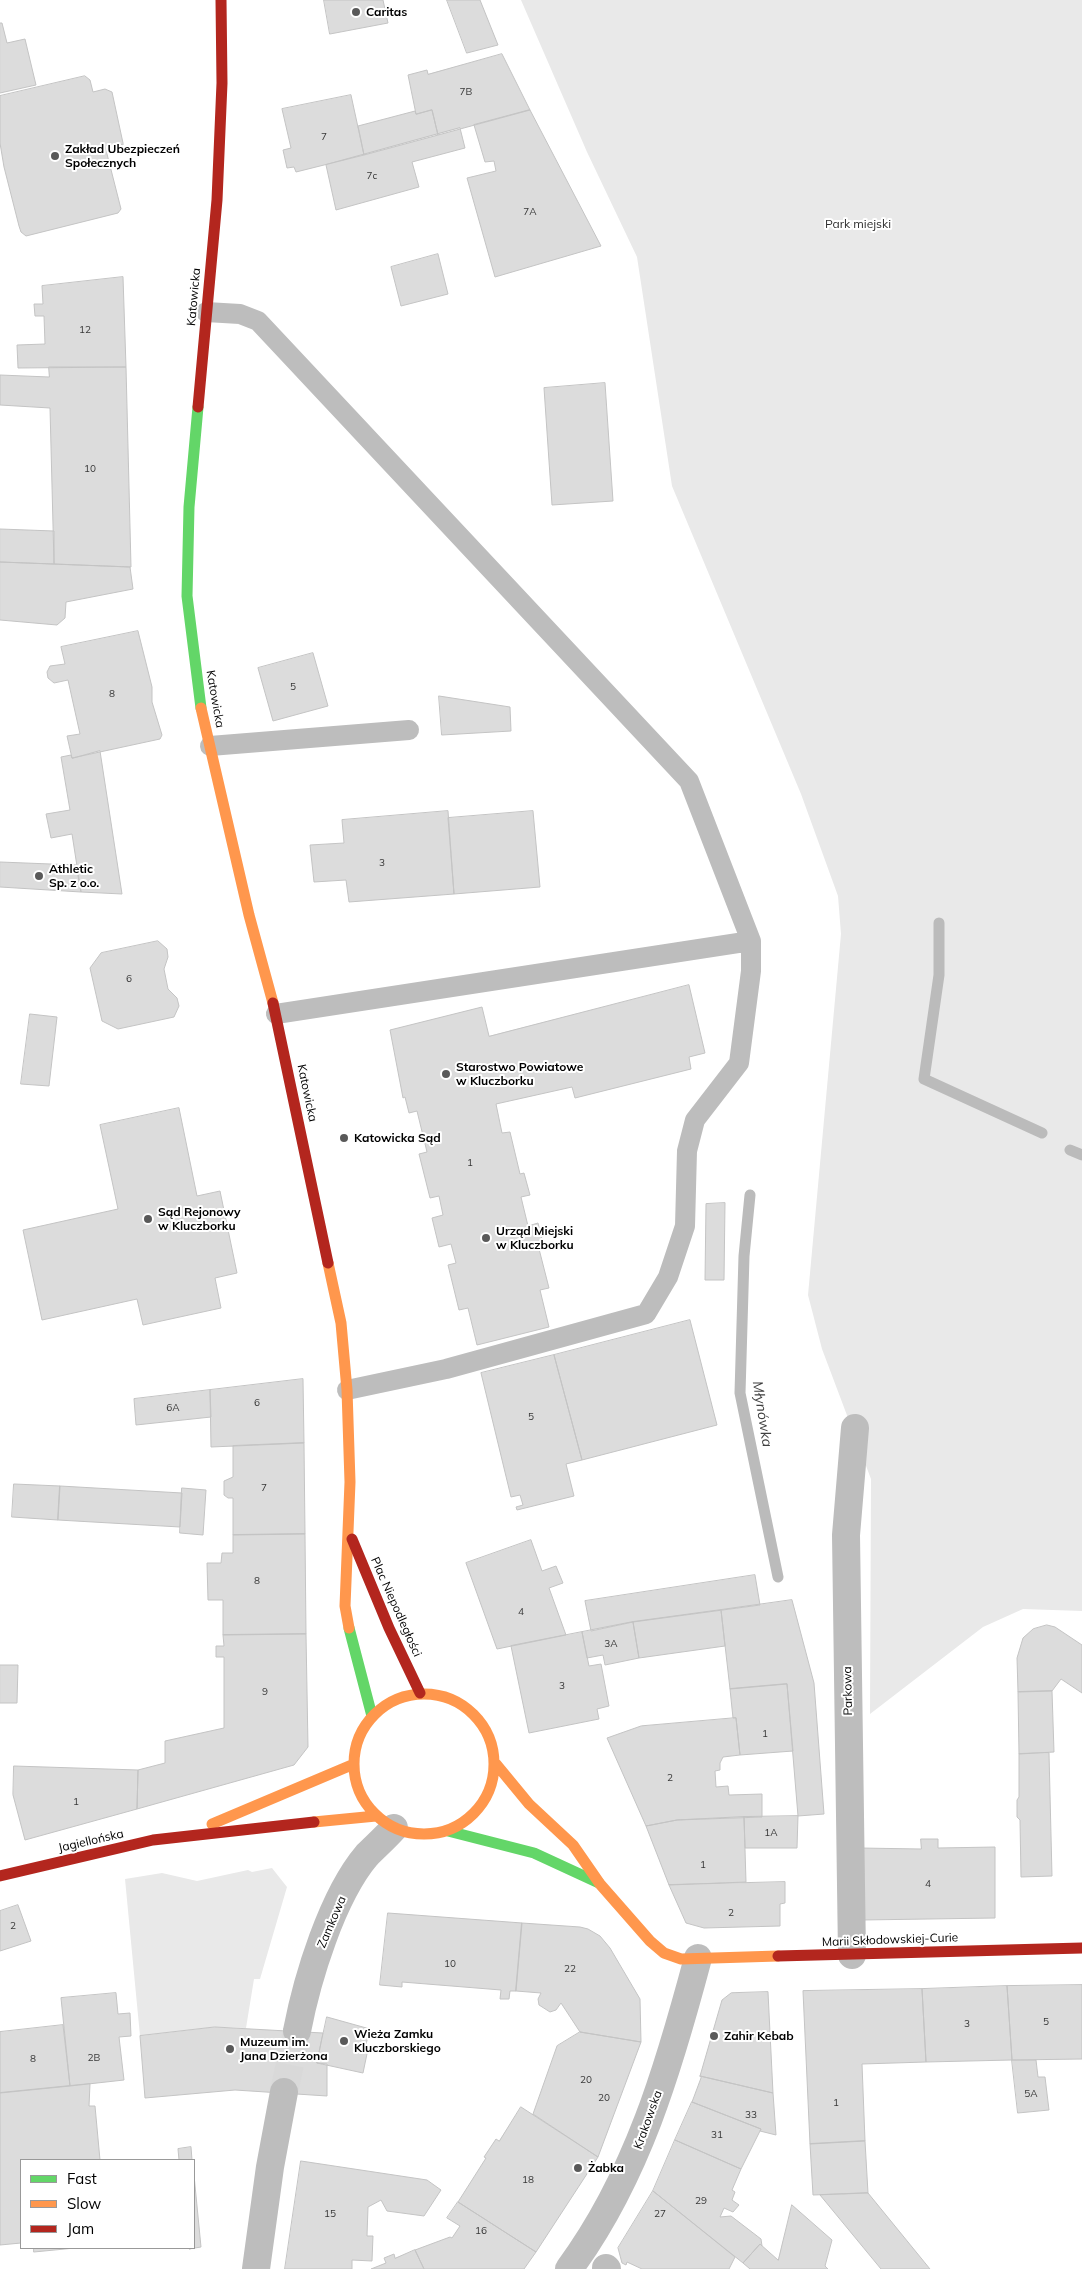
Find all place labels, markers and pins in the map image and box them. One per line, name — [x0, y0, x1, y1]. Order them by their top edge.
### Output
place label: Caritas — [366, 5, 407, 19]
marker: Caritas — [350, 6, 362, 18]
place label: Zakład Ubezpieczeń Społecznych — [65, 142, 180, 170]
marker: Zakład Ubezpieczeń Społecznych — [49, 150, 61, 162]
place label: Athletic Sp. z o.o. — [49, 862, 99, 890]
marker: Athletic Sp. z o.o. — [33, 870, 45, 882]
place label: Starostwo Powiatowe w Kluczborku — [456, 1060, 583, 1088]
marker: Starostwo Powiatowe w Kluczborku — [440, 1068, 452, 1080]
place label: Katowicka Sąd — [354, 1131, 441, 1145]
marker: Katowicka Sąd — [338, 1132, 350, 1144]
place label: Sąd Rejonowy w Kluczborku — [158, 1205, 241, 1233]
marker: Sąd Rejonowy w Kluczborku — [142, 1213, 154, 1225]
place label: Urząd Miejski w Kluczborku — [496, 1224, 574, 1252]
marker: Urząd Miejski w Kluczborku — [480, 1232, 492, 1244]
place label: Wieża Zamku Kluczborskiego — [354, 2027, 441, 2055]
place label: Zahir Kebab — [724, 2029, 794, 2043]
marker: Zahir Kebab — [708, 2030, 720, 2042]
place label: Muzeum im. Jana Dzierżona — [240, 2035, 328, 2063]
marker: Wieża Zamku Kluczborskiego — [338, 2035, 350, 2047]
marker: Muzeum im. Jana Dzierżona — [224, 2043, 236, 2055]
place label: Żabka — [588, 2161, 624, 2175]
marker: Żabka — [572, 2162, 584, 2174]

